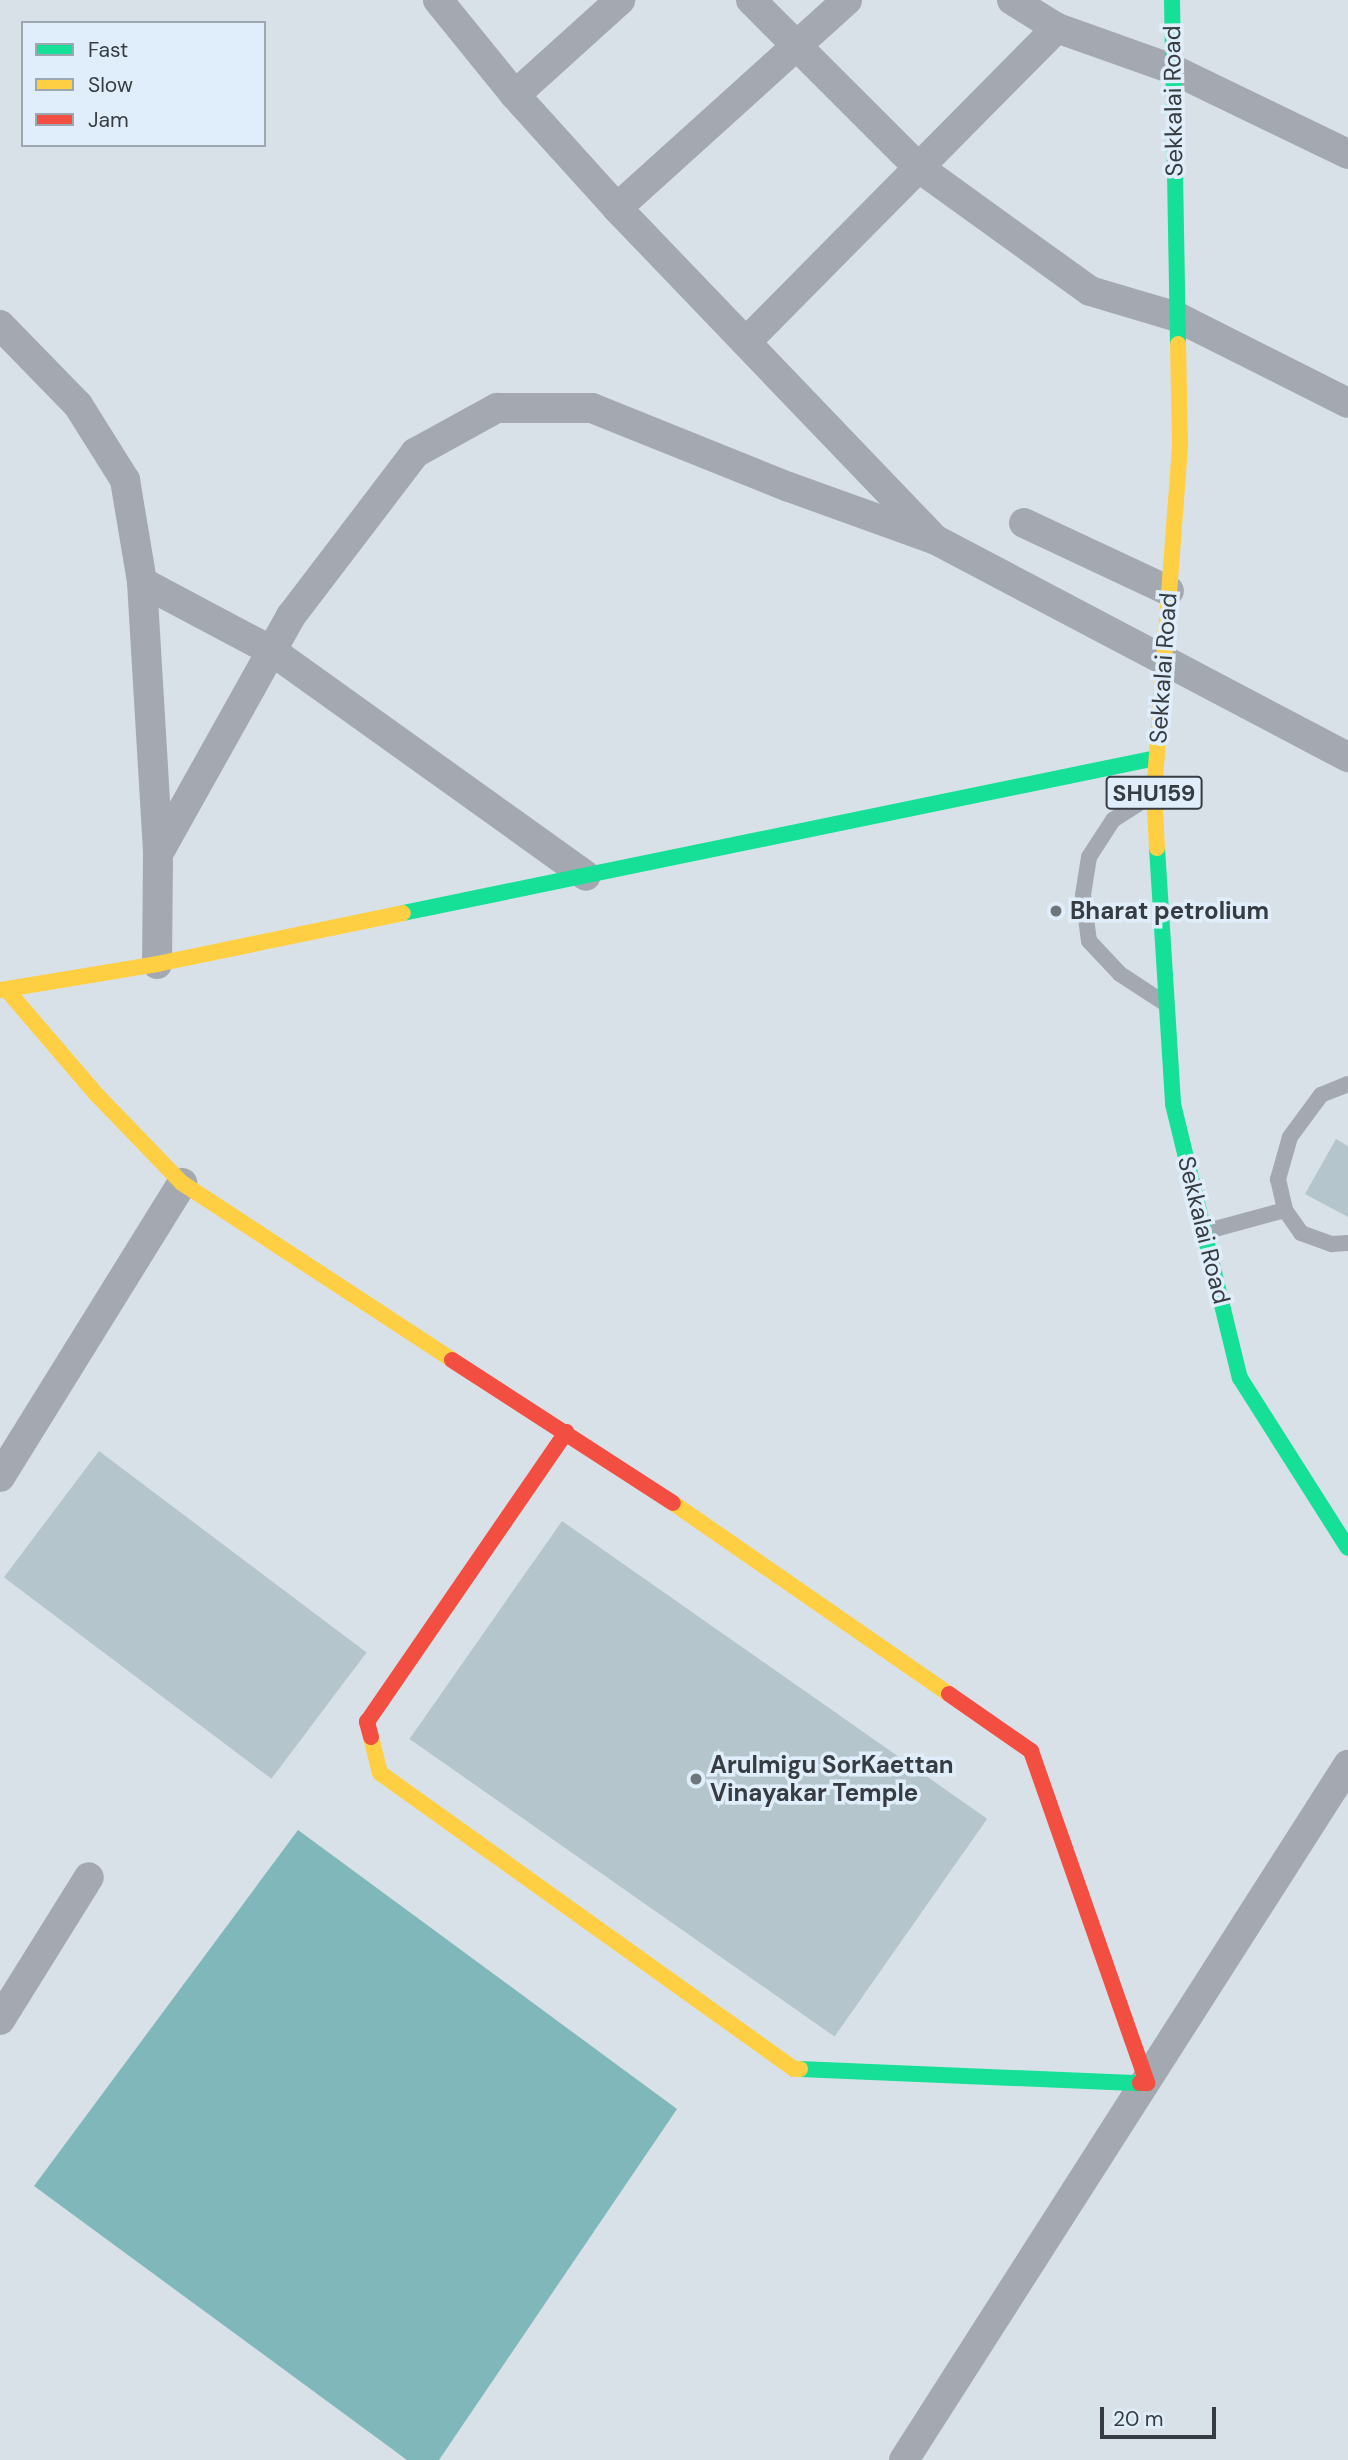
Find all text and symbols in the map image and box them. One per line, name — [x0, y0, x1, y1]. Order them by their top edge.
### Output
legend — [21, 21, 266, 147]
street label: Sekkalai Road — [1157, 25, 1189, 177]
text: Fast — [88, 36, 128, 64]
text: Slow — [88, 71, 133, 99]
text: Jam — [88, 106, 129, 134]
street label: Sekkalai Road — [1143, 592, 1183, 744]
road number: SHU159 — [1105, 774, 1203, 813]
place label: Bharat petrolium — [1070, 897, 1269, 925]
marker: Bharat petrolium — [1048, 903, 1064, 919]
street label: Sekkalai Road — [1172, 1153, 1236, 1307]
place label: Arulmigu SorKaettan Vinayakar Temple — [710, 1751, 954, 1807]
marker: Arulmigu SorKaettan Vinayakar Temple — [688, 1771, 704, 1787]
scale bar — [1103, 2394, 1218, 2438]
text: 20 m — [1113, 2405, 1164, 2433]

